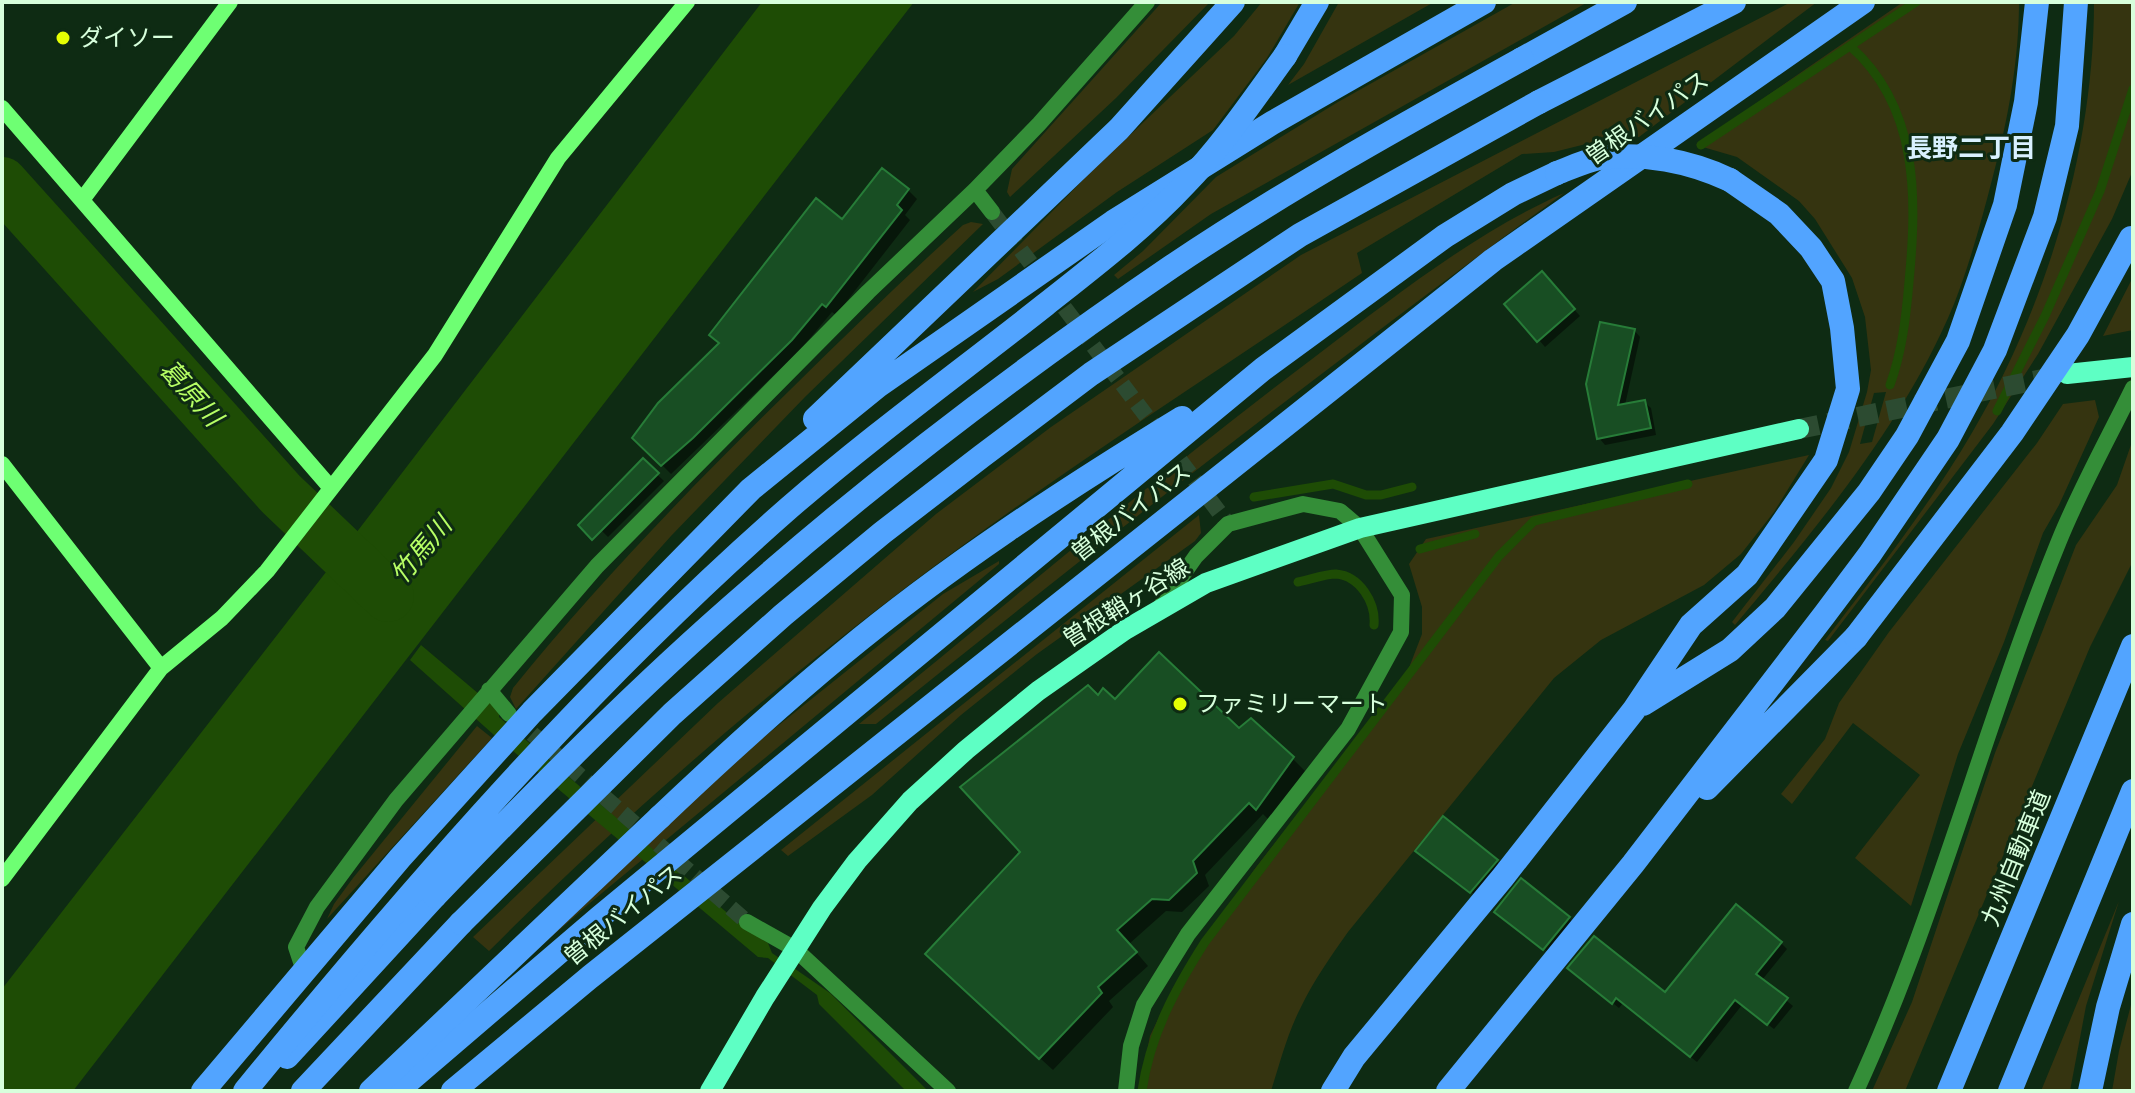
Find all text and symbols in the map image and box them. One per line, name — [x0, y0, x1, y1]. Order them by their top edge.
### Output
place label: ダイソー — [79, 20, 175, 53]
marker: ダイソー — [54, 29, 72, 47]
street label: 曽根バイパス — [1578, 62, 1714, 171]
district label: 長野二丁目 — [1906, 129, 2036, 165]
water label: 葛原川 — [152, 351, 233, 436]
street label: 曽根バイパス — [1063, 454, 1197, 568]
water label: 竹馬川 — [381, 506, 461, 591]
street label: 曽根鞘ヶ谷線 — [1055, 550, 1195, 654]
place label: ファミリーマート — [1196, 686, 1388, 719]
marker: ファミリーマート — [1171, 695, 1189, 713]
street label: 九州自動車道 — [1972, 784, 2057, 930]
street label: 曽根バイパス — [556, 856, 688, 972]

